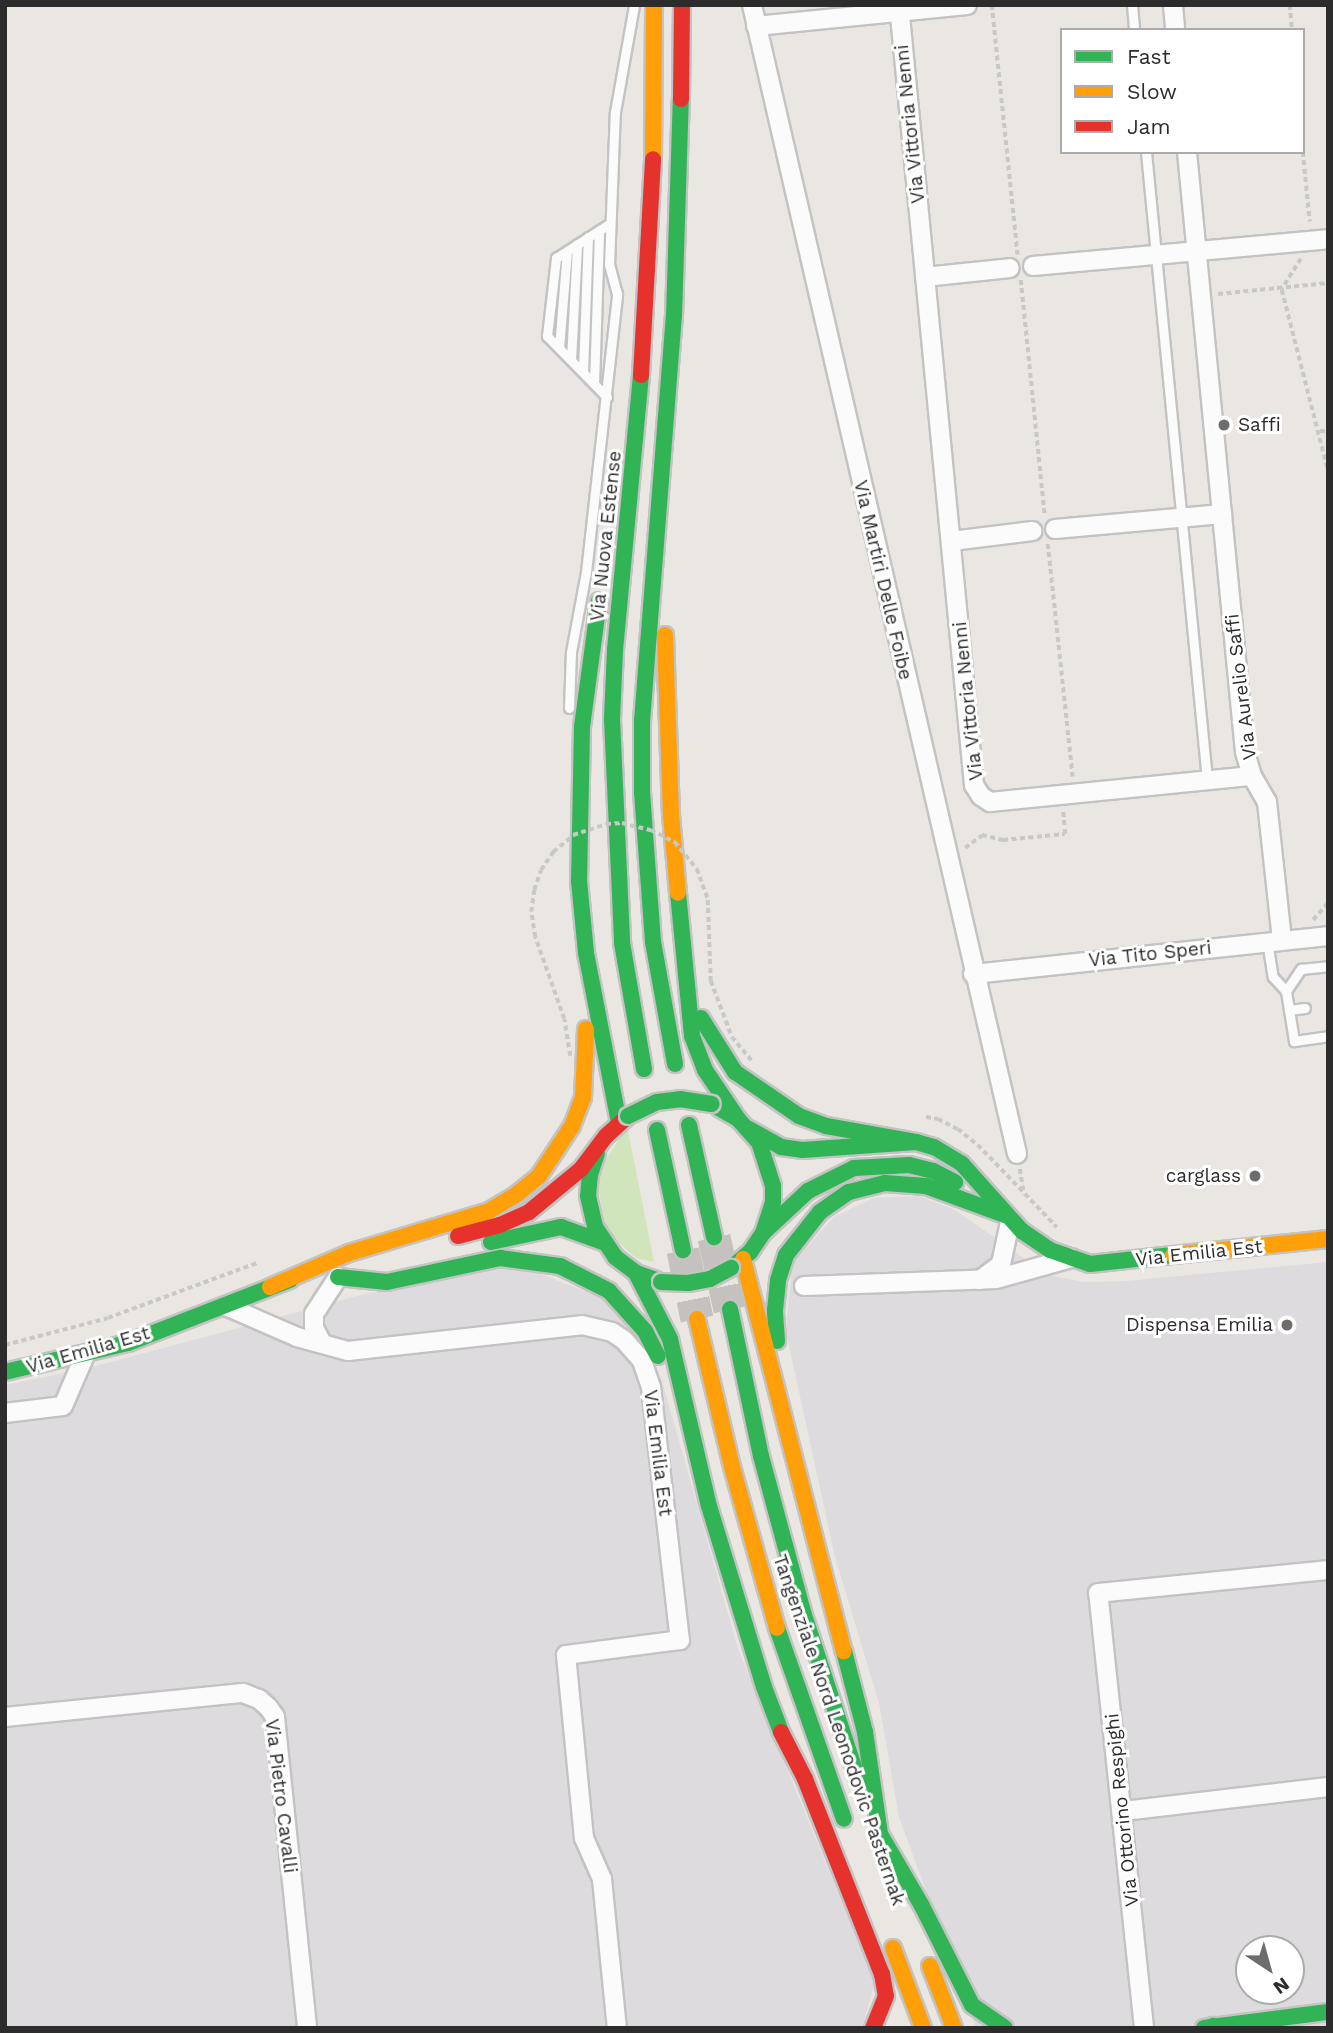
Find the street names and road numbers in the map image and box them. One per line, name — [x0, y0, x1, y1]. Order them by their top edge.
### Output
street label: Via Vittoria Nenni — [890, 43, 930, 205]
street label: Via Nuova Estense — [586, 449, 626, 623]
street label: Via Martiri Delle Foibe — [849, 478, 917, 682]
street label: Via Aurelio Saffi — [1221, 612, 1261, 762]
street label: Via Vittoria Nenni — [948, 620, 988, 782]
street label: Via Tito Speri — [1087, 936, 1213, 972]
street label: Via Emilia Est — [1134, 1235, 1264, 1271]
street label: Via Emilia Est — [23, 1321, 153, 1379]
street label: Via Emilia Est — [639, 1388, 677, 1518]
street label: Tangenziale Nord Leonodovic Pasternak — [768, 1552, 910, 1908]
street label: Via Ottorino Respighi — [1100, 1712, 1144, 1908]
street label: Via Pietro Cavalli — [260, 1717, 302, 1875]

